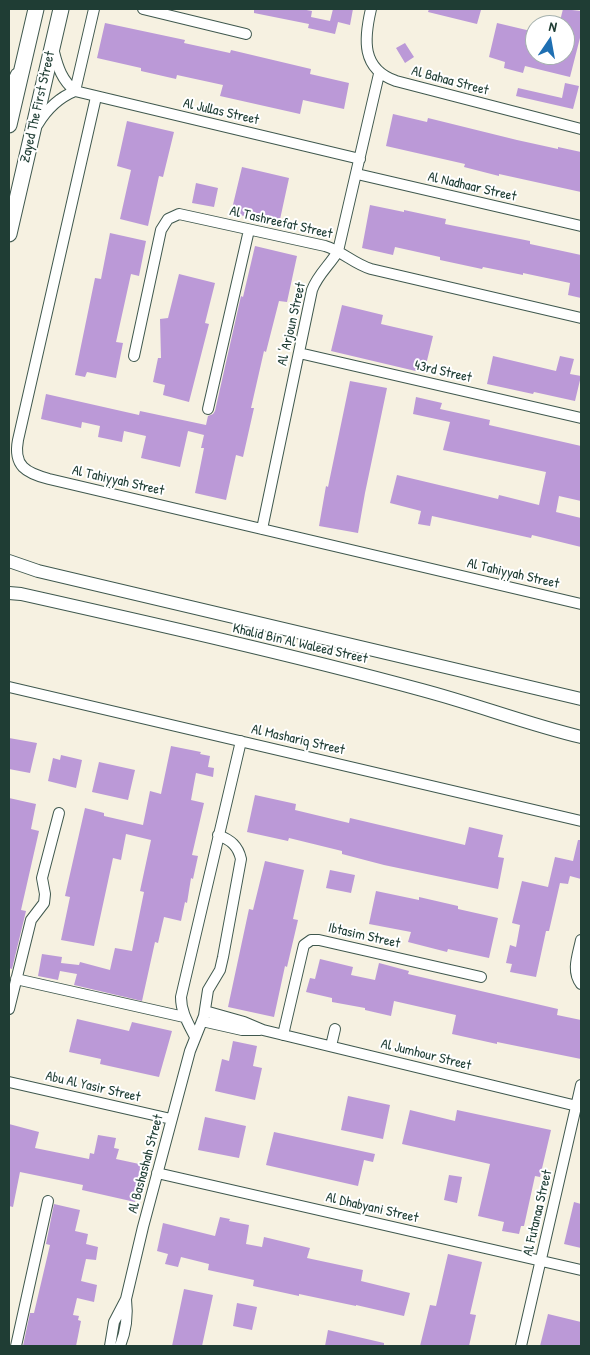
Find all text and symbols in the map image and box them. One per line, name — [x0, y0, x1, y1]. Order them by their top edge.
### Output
north arrow — [525, 15, 575, 65]
text: N — [547, 16, 559, 36]
street label: Zayed The First Street — [17, 50, 59, 164]
street label: Al Bahaa Street — [410, 63, 490, 99]
street label: Al Jullas Street — [181, 95, 261, 129]
street label: Al Nadhaar Street — [426, 169, 518, 205]
street label: Al Tashreefat Street — [228, 203, 334, 243]
street label: Al 'Arjoun Street — [274, 281, 310, 367]
street label: 43rd Street — [413, 357, 473, 387]
street label: Al Tahiyyah Street — [70, 462, 166, 500]
street label: Al Tahiyyah Street — [465, 555, 561, 593]
street label: Khalid Bin Al Waleed Street — [231, 620, 369, 668]
street label: Al Mashariq Street — [250, 721, 346, 759]
street label: Ibtasim Street — [326, 920, 402, 952]
street label: Al Jumhour Street — [379, 1036, 473, 1074]
street label: Abu Al Yasir Street — [44, 1068, 142, 1106]
street label: Al Bashashah Street — [125, 1113, 167, 1215]
street label: Al Futanaa Street — [520, 1168, 556, 1258]
street label: Al Dhabyani Street — [324, 1189, 420, 1227]

